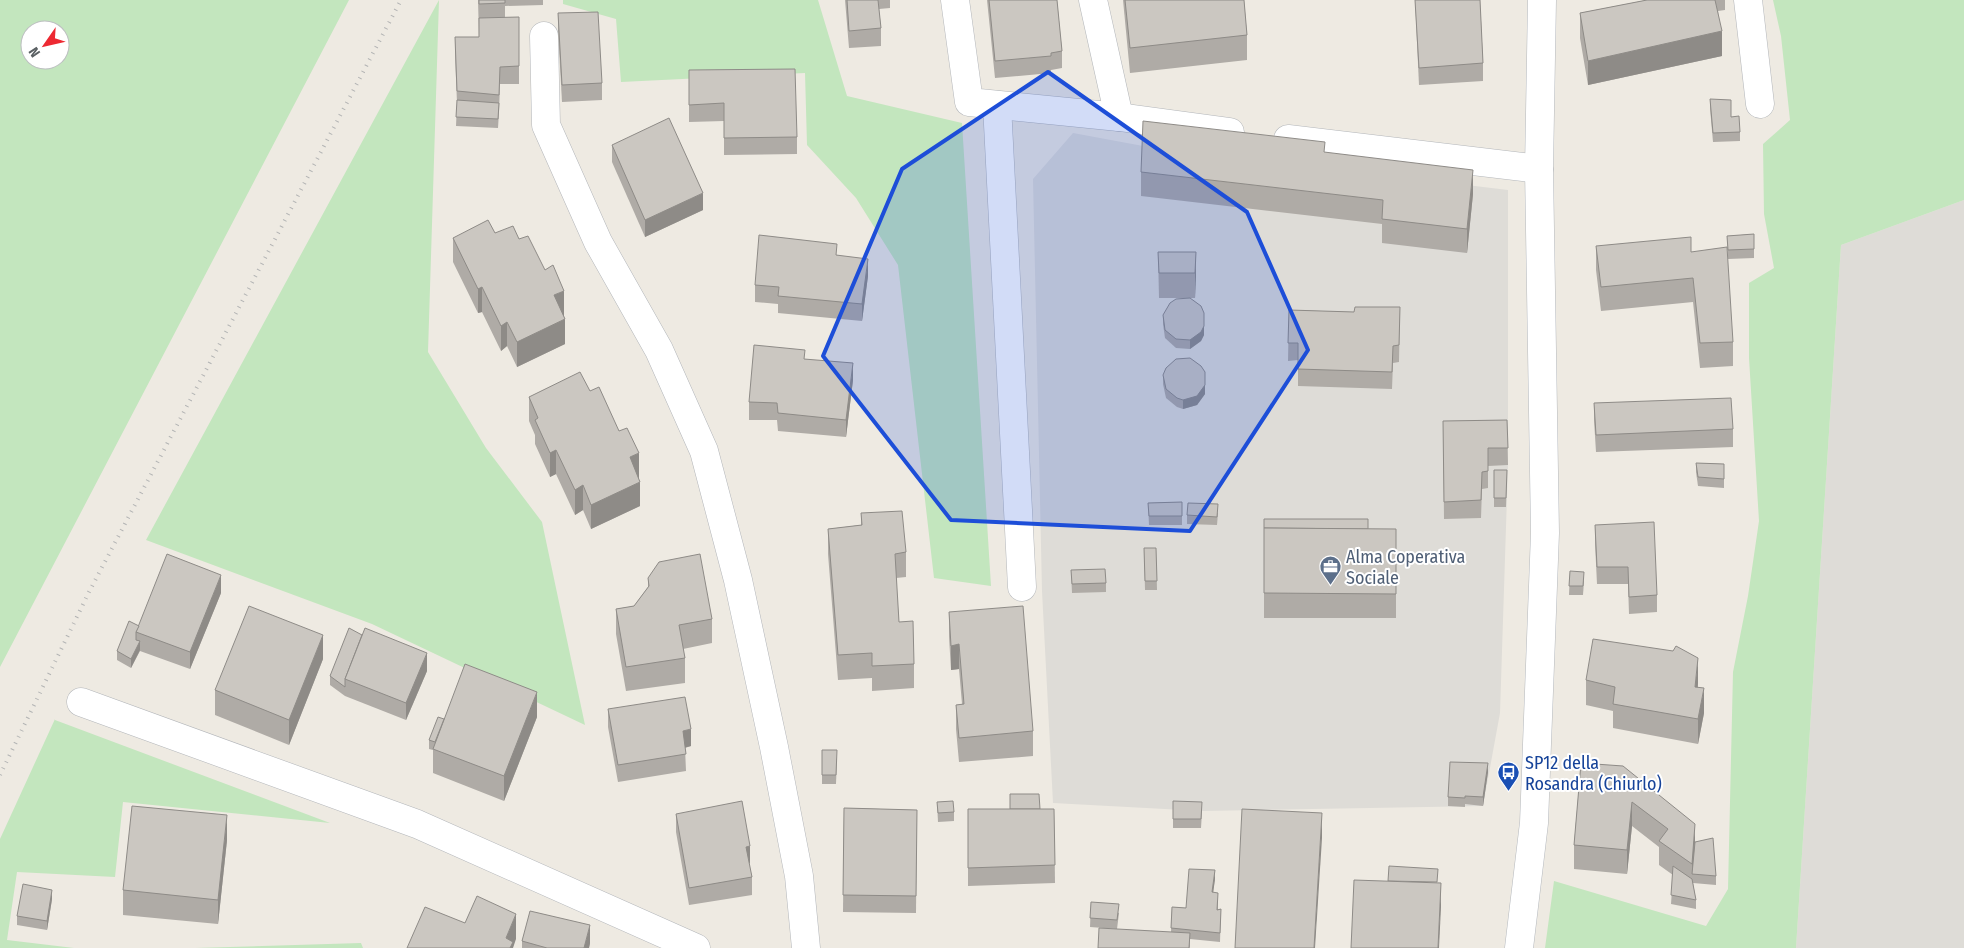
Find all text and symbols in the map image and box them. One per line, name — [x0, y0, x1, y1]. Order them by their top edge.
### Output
north arrow — [20, 20, 70, 70]
text: N — [25, 44, 44, 60]
place label: Alma Coperativa Sociale — [1346, 546, 1466, 589]
office icon: Alma Coperativa Sociale — [1318, 555, 1342, 586]
place label: SP12 della Rosandra (Chiurlo) — [1525, 752, 1662, 795]
bus stop icon: SP12 della Rosandra (Chiurlo) — [1497, 761, 1521, 792]

